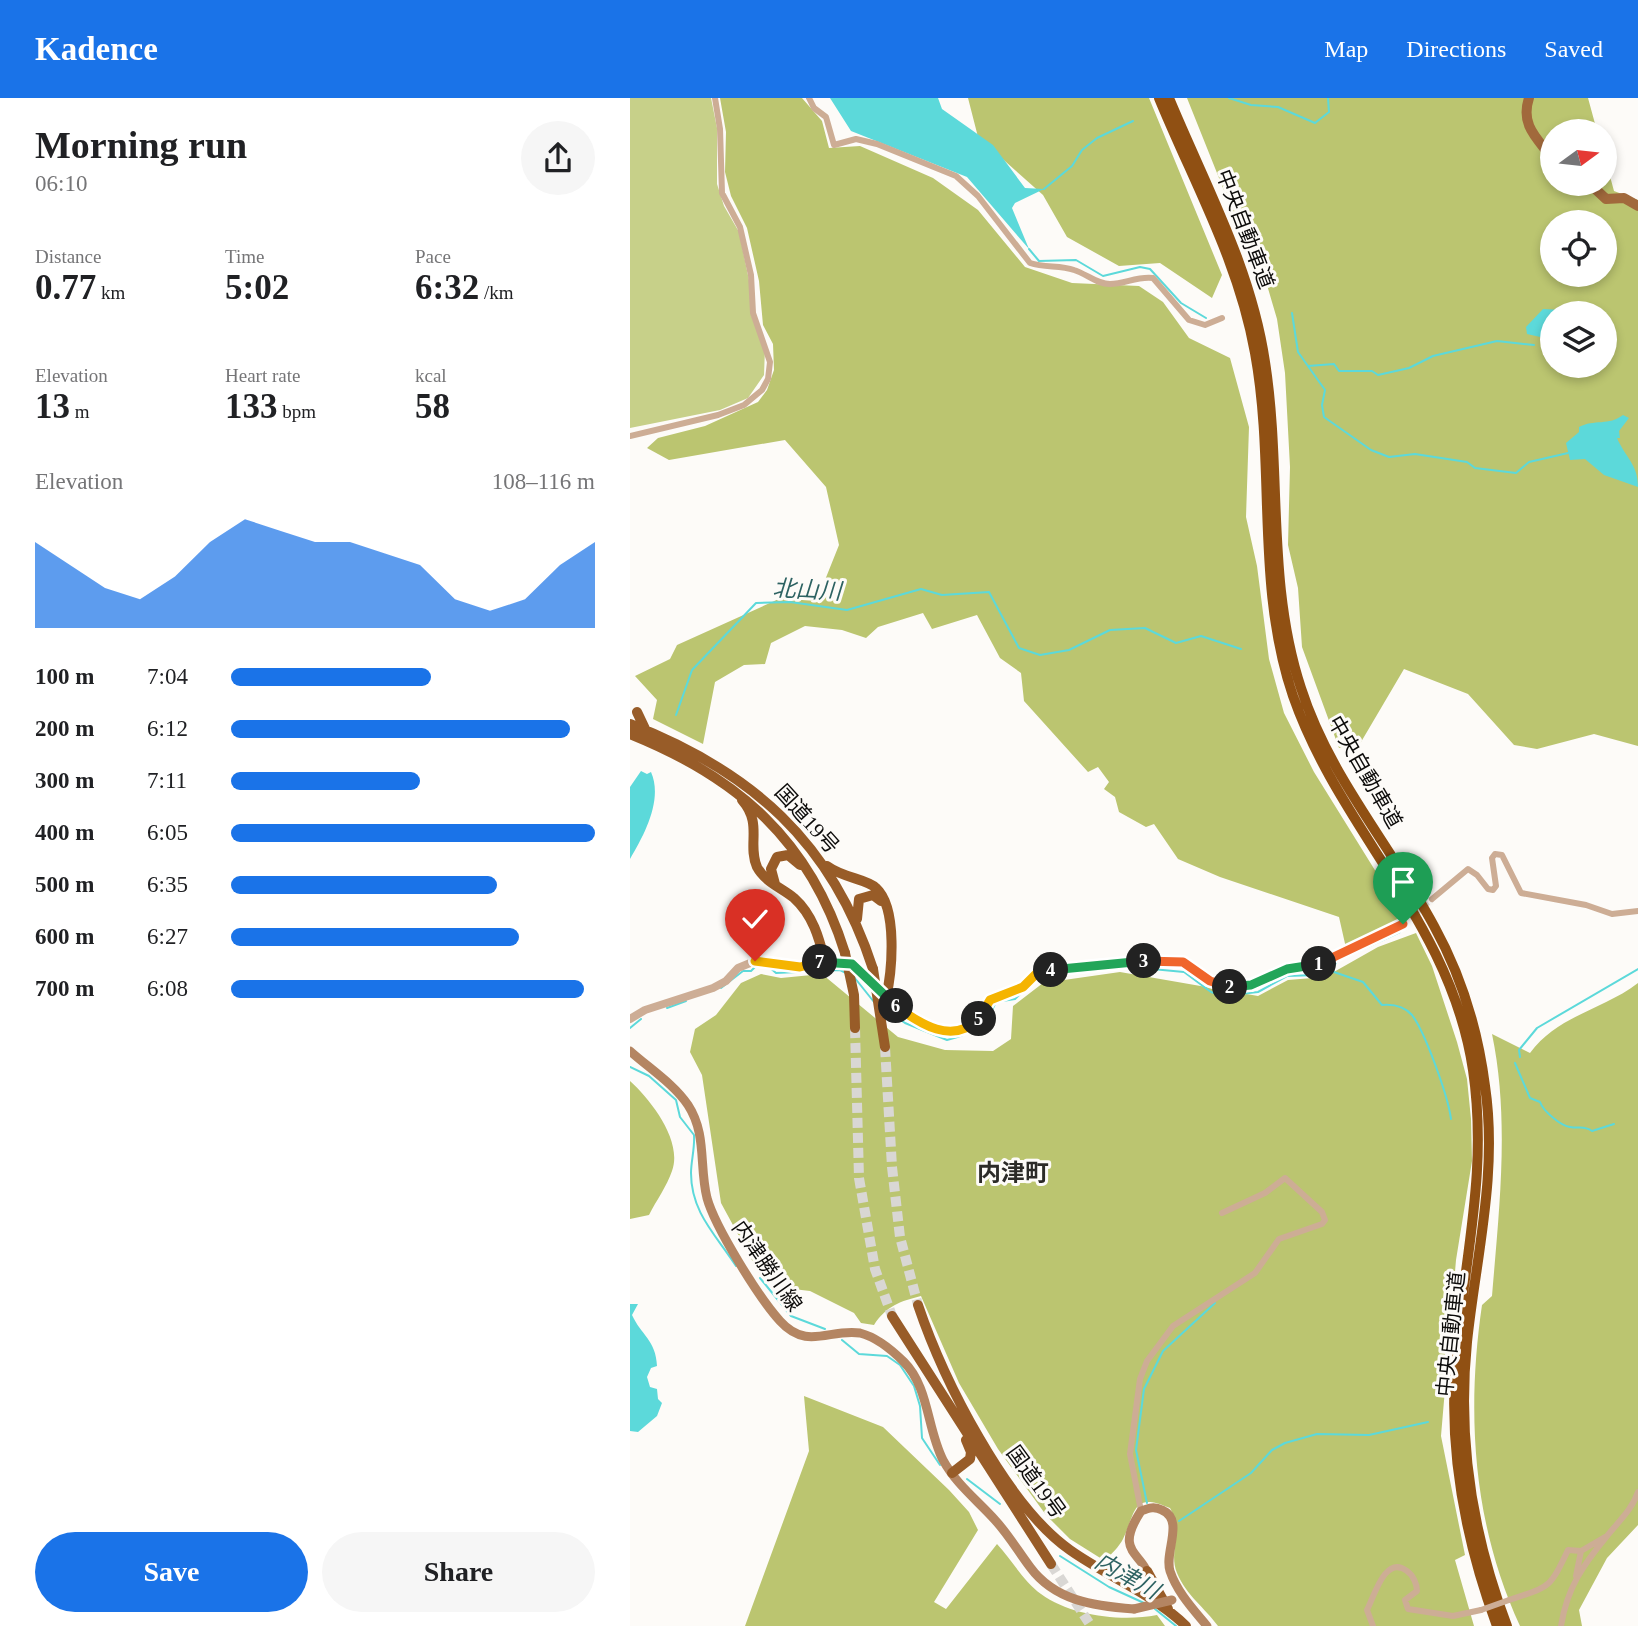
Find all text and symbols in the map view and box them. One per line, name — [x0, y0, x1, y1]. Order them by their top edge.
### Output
text: Kadence — [35, 31, 158, 67]
text: Map — [1324, 36, 1368, 62]
text: Directions — [1406, 36, 1506, 62]
text: Saved — [1544, 36, 1603, 62]
north arrow — [1540, 119, 1617, 196]
map controls — [1540, 119, 1617, 378]
button: share — [521, 121, 595, 195]
text: Morning run — [35, 124, 247, 166]
street label: 中央自動車道 — [1211, 166, 1279, 292]
text: 06:10 — [35, 171, 87, 196]
button: locate — [1540, 210, 1617, 287]
text: Distance — [35, 246, 101, 267]
text: Time — [225, 246, 264, 267]
text: Pace — [415, 246, 451, 267]
text: 0.77 — [35, 268, 96, 307]
text: 5:02 — [225, 268, 289, 307]
text: 6:32 — [415, 268, 479, 307]
text: km — [96, 282, 125, 303]
text: /km — [479, 282, 513, 303]
button: layers — [1540, 301, 1617, 378]
text: Elevation — [35, 365, 108, 386]
text: Heart rate — [225, 365, 300, 386]
text: kcal — [415, 365, 447, 386]
text: 13 — [35, 387, 70, 426]
text: 133 — [225, 387, 278, 426]
text: 58 — [415, 387, 450, 426]
text: m — [70, 401, 90, 422]
text: bpm — [278, 401, 316, 422]
text: Elevation — [35, 469, 123, 494]
text: 108–116 m — [492, 469, 595, 494]
water label: 北山川 — [772, 576, 845, 604]
text: 100 m — [35, 664, 94, 689]
text: 7:04 — [147, 664, 188, 689]
street label: 中央自動車道 — [1323, 711, 1407, 833]
text: 200 m — [35, 716, 94, 741]
text: 6:12 — [147, 716, 188, 741]
text: 300 m — [35, 768, 94, 793]
text: 7:11 — [147, 768, 187, 793]
street label: 国道19号 — [770, 780, 844, 858]
text: 400 m — [35, 820, 94, 845]
text: 6:05 — [147, 820, 188, 845]
pin — [1373, 852, 1433, 924]
icon: arrive — [1384, 863, 1422, 901]
text: 500 m — [35, 872, 94, 897]
text: 6:35 — [147, 872, 188, 897]
pin — [725, 889, 785, 961]
icon: check — [736, 900, 774, 938]
text: 600 m — [35, 924, 94, 949]
text: 6:27 — [147, 924, 188, 949]
pin: 7 — [802, 944, 838, 980]
pin: 3 — [1126, 944, 1162, 978]
pin: 1 — [1302, 946, 1336, 982]
text: 3 — [1139, 950, 1148, 971]
text: 7 — [815, 951, 824, 972]
pin: 4 — [1034, 952, 1068, 988]
text: 1 — [1314, 953, 1323, 974]
text: 4 — [1046, 959, 1055, 980]
pin: 2 — [1212, 970, 1248, 1004]
text: 700 m — [35, 976, 94, 1001]
text: 6:08 — [147, 976, 188, 1001]
text: 2 — [1225, 976, 1234, 997]
pin: 6 — [878, 988, 914, 1024]
text: 6 — [891, 995, 900, 1016]
pin: 5 — [962, 1002, 996, 1037]
text: 5 — [974, 1008, 983, 1029]
district label: 内津町 — [977, 1160, 1049, 1186]
street label: 内津勝川線 — [727, 1216, 807, 1316]
street label: 中央自動車道 — [1432, 1270, 1470, 1398]
street label: 国道19号 — [1002, 1441, 1070, 1523]
button: Save — [35, 1532, 308, 1612]
button: Share — [322, 1532, 595, 1612]
water label: 内津川 — [1091, 1548, 1166, 1605]

